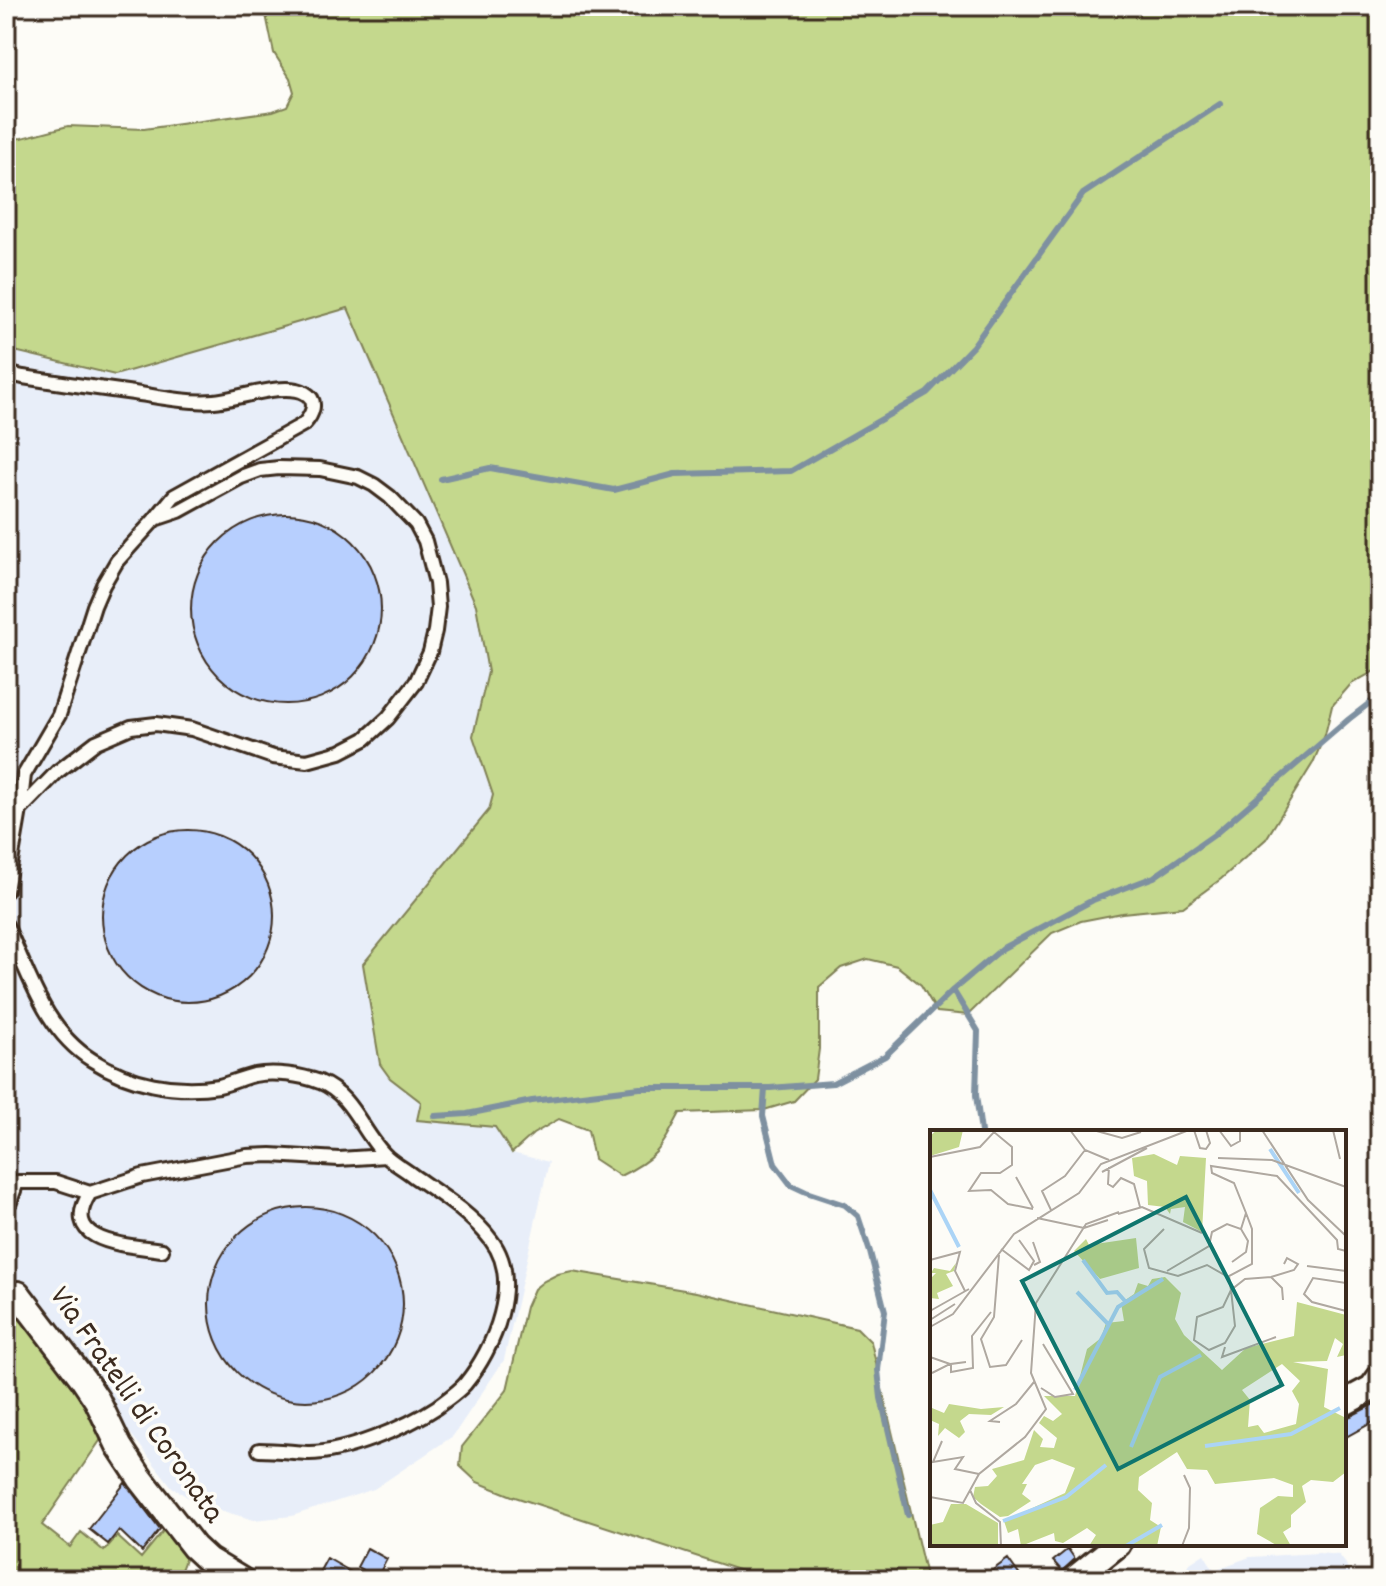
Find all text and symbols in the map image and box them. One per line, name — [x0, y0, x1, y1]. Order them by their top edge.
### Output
inset map — [930, 1130, 1346, 1546]
street label: Via Fratelli di Coronata — [36, 1278, 235, 1535]

